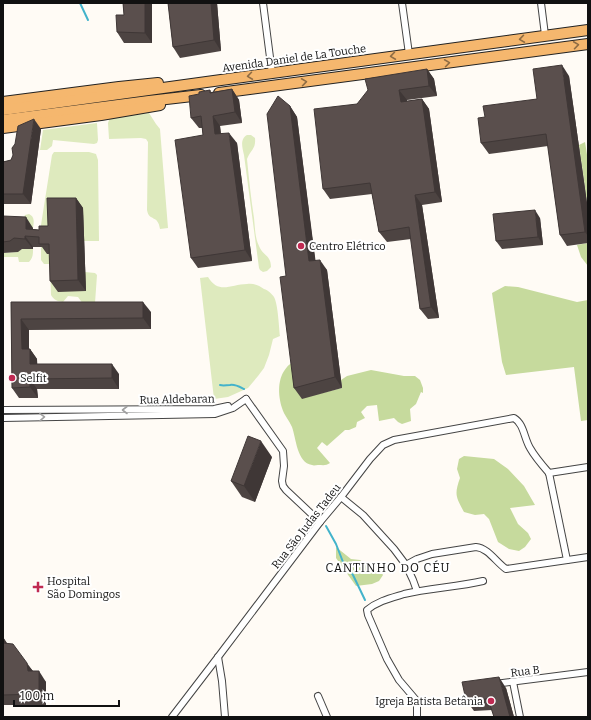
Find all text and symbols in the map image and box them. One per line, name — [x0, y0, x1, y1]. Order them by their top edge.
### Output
one-way arrow — [519, 34, 525, 43]
one-way arrow — [573, 41, 579, 50]
street label: Avenida Daniel de La Touche — [221, 42, 367, 75]
one-way arrow — [390, 51, 396, 60]
one-way arrow — [444, 59, 450, 68]
one-way arrow — [247, 71, 253, 80]
one-way arrow — [301, 78, 307, 87]
place label: Centro Elétrico — [309, 240, 386, 253]
marker: Centro Elétrico — [296, 241, 306, 251]
place label: Selfit — [20, 372, 47, 385]
marker: Selfit — [7, 373, 17, 383]
street label: Rua Aldebaran — [139, 392, 215, 407]
one-way arrow — [122, 406, 128, 414]
one-way arrow — [39, 413, 45, 421]
street label: Rua São Judas Tadeu — [269, 481, 344, 571]
district label: CANTINHO DO CÉU — [325, 560, 451, 575]
place label: Hospital São Domingos — [47, 575, 120, 601]
marker: Hospital São Domingos — [32, 581, 44, 593]
street label: Rua B — [510, 663, 540, 680]
scale bar — [14, 682, 119, 708]
text: 100 m — [20, 689, 55, 703]
place label: Igreja Batista Betânia — [375, 695, 483, 708]
marker: Igreja Batista Betânia — [486, 696, 496, 706]

